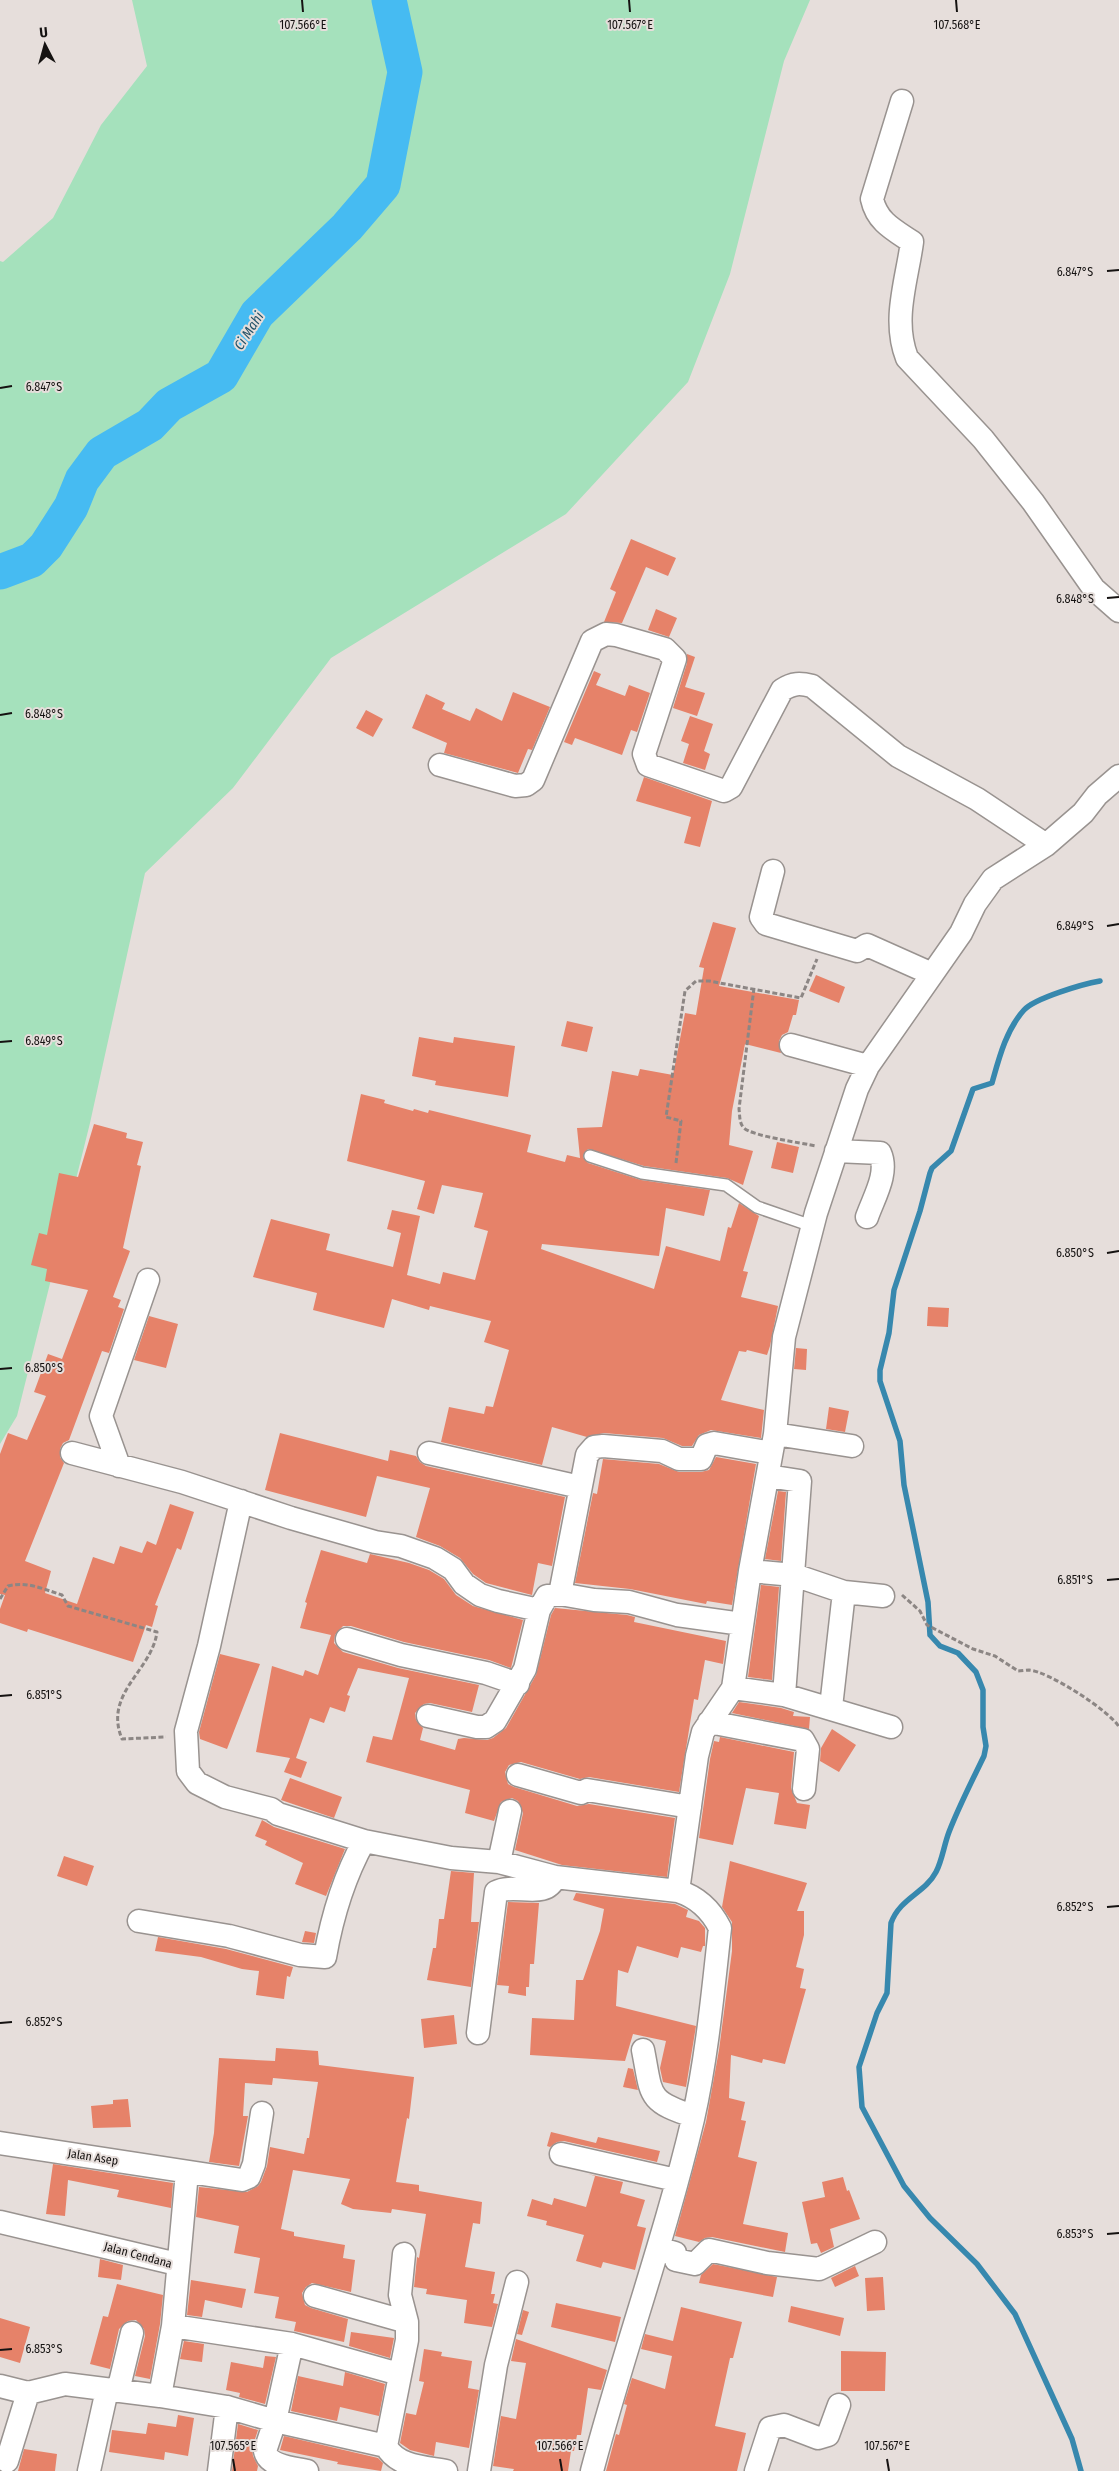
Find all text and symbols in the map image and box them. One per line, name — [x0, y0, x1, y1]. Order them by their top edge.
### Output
text: 107.566°E — [280, 18, 327, 32]
text: 107.567°E — [607, 18, 653, 32]
text: 107.568°E — [934, 18, 981, 32]
north arrow — [20, 20, 70, 70]
text: U — [39, 24, 49, 41]
text: 6.847°S — [1057, 265, 1093, 279]
water label: Ci Mahi — [230, 308, 268, 353]
text: 6.847°S — [26, 380, 62, 394]
text: 6.848°S — [1056, 592, 1094, 606]
text: 6.848°S — [25, 707, 63, 721]
text: 6.849°S — [1056, 919, 1094, 933]
text: 6.849°S — [25, 1034, 63, 1048]
text: 6.850°S — [1056, 1246, 1094, 1260]
text: 6.850°S — [25, 1361, 63, 1375]
text: 6.851°S — [1057, 1573, 1093, 1587]
text: 6.851°S — [26, 1688, 62, 1702]
text: 6.852°S — [1057, 1900, 1093, 1914]
text: 6.852°S — [26, 2015, 62, 2029]
street label: Jalan Asep — [67, 2146, 119, 2168]
text: 6.853°S — [1057, 2227, 1093, 2241]
street label: Jalan Cendana — [102, 2239, 174, 2271]
text: 6.853°S — [26, 2342, 62, 2356]
text: 107.565°E — [210, 2439, 257, 2453]
text: 107.566°E — [537, 2439, 584, 2453]
text: 107.567°E — [864, 2439, 910, 2453]

